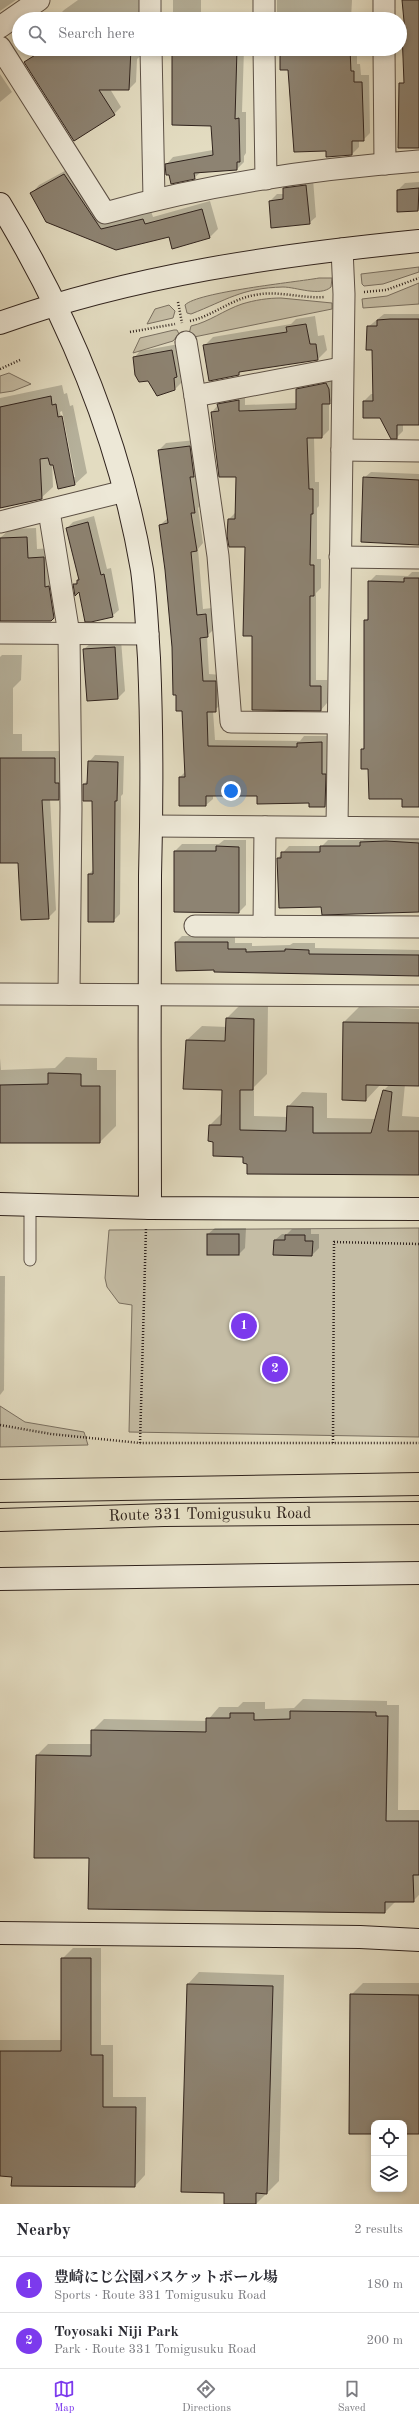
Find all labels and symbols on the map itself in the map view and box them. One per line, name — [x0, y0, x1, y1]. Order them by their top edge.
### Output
your location — [221, 781, 241, 801]
pin: 1 — [231, 1311, 257, 1341]
pin: 2 — [262, 1354, 288, 1384]
street label: Route 331 Tomigusuku Road — [108, 1506, 311, 1525]

